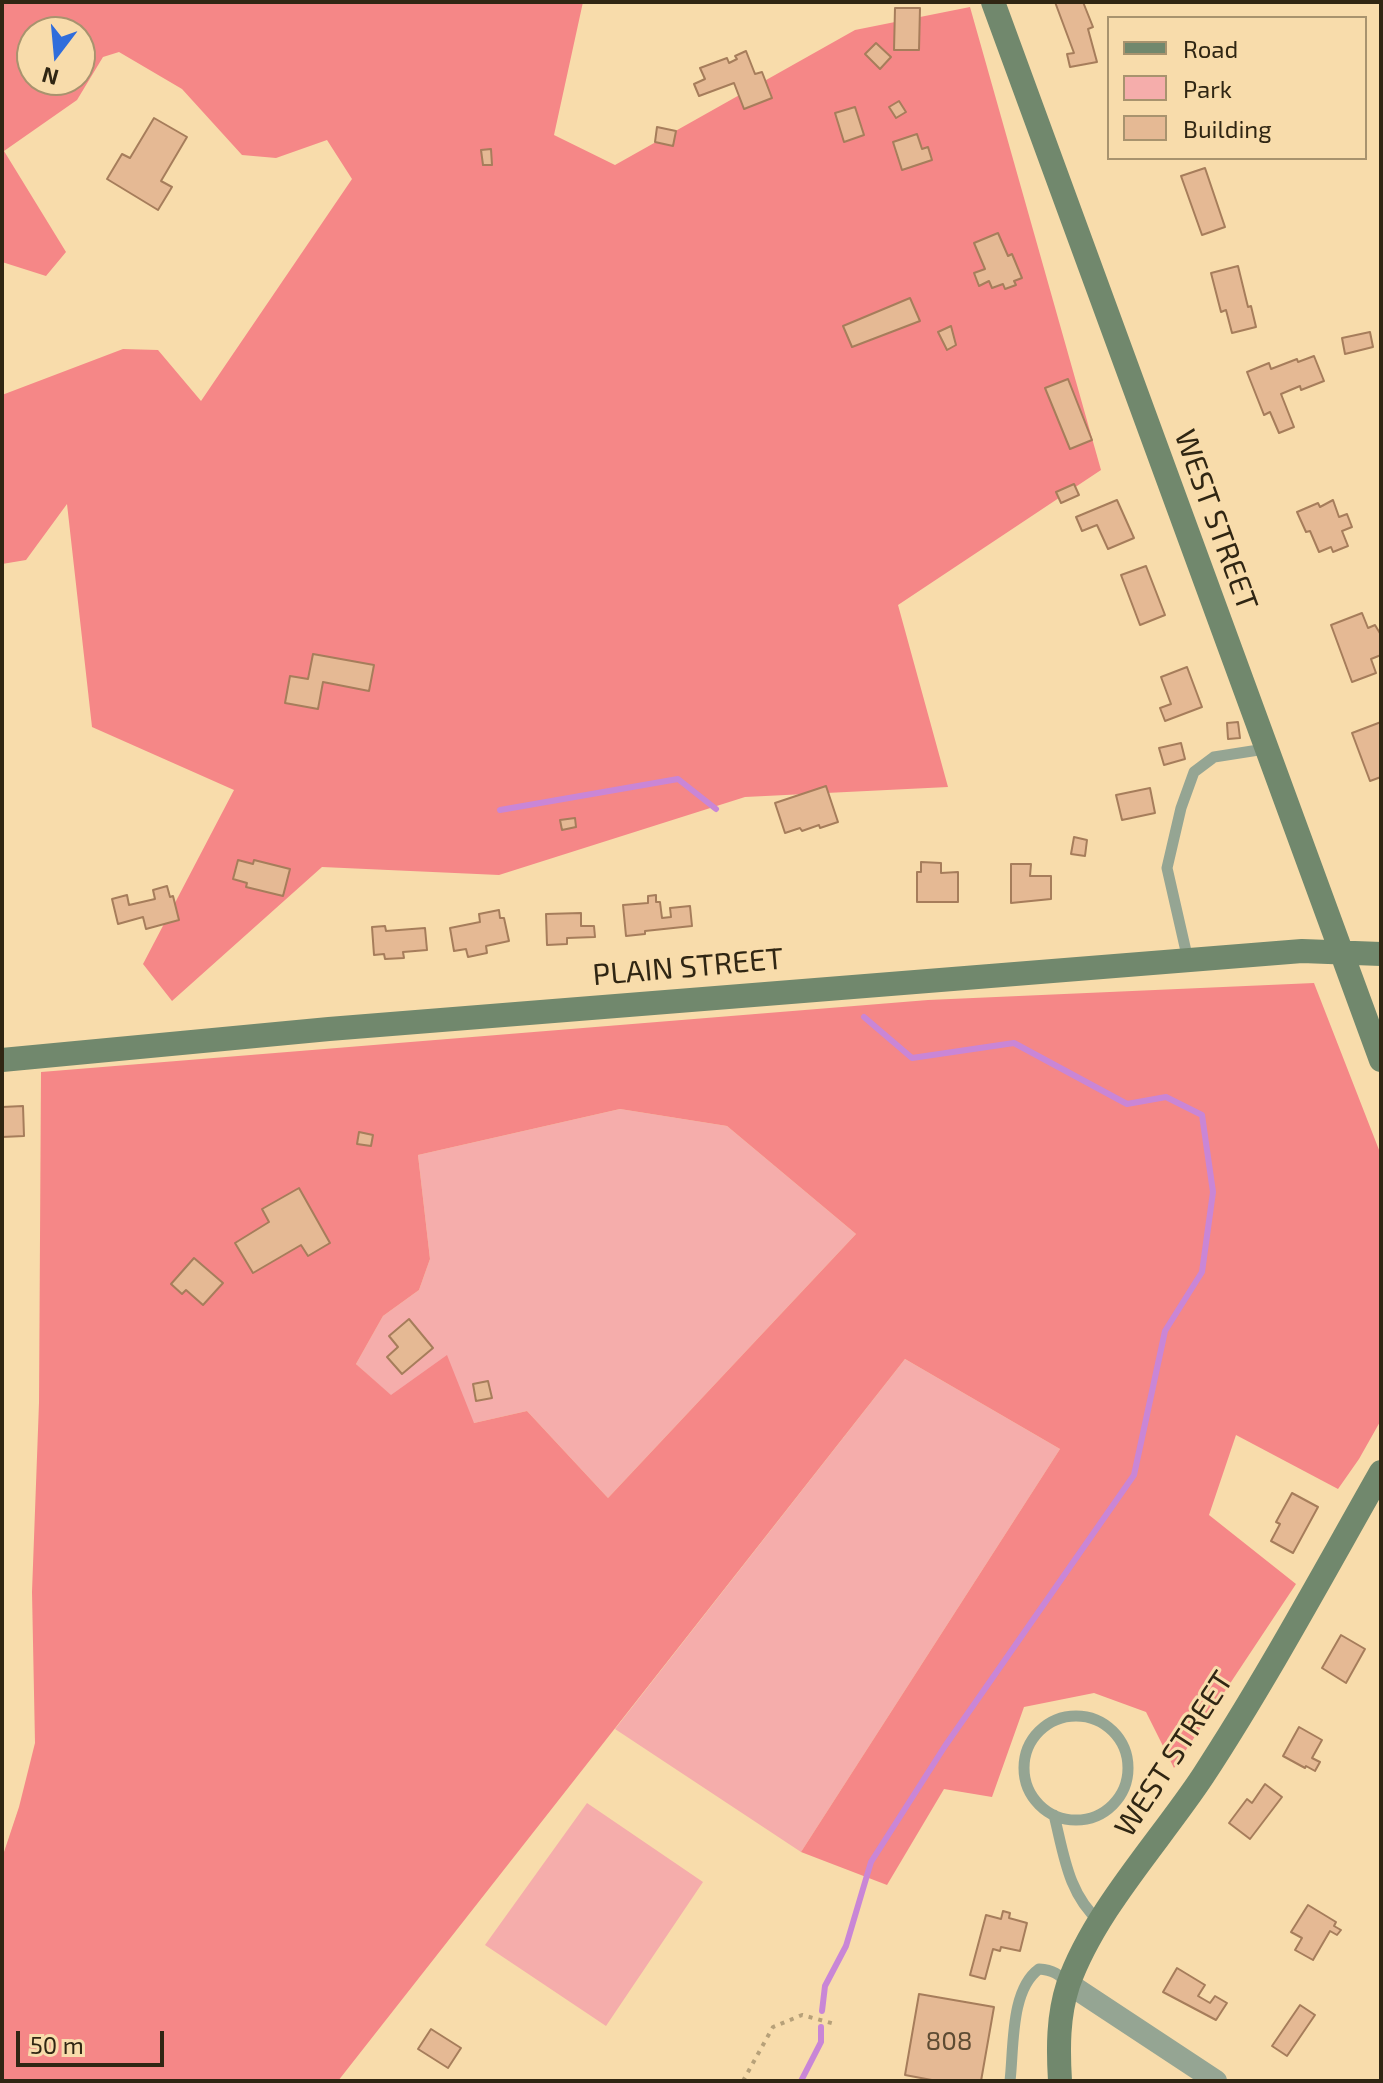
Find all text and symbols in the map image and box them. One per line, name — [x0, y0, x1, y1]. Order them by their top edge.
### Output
north arrow — [16, 16, 96, 96]
legend — [1107, 16, 1367, 160]
text: Road — [1183, 34, 1238, 63]
text: N — [39, 62, 61, 92]
text: Park — [1183, 74, 1232, 103]
text: Building — [1183, 114, 1272, 143]
street label: WEST STREET — [1167, 425, 1265, 615]
street label: PLAIN STREET — [591, 941, 785, 993]
street label: WEST STREET — [1107, 1665, 1241, 1843]
scale bar — [20, 2015, 168, 2065]
house number: 808 — [925, 2025, 973, 2057]
text: 50 m — [30, 2030, 84, 2059]

